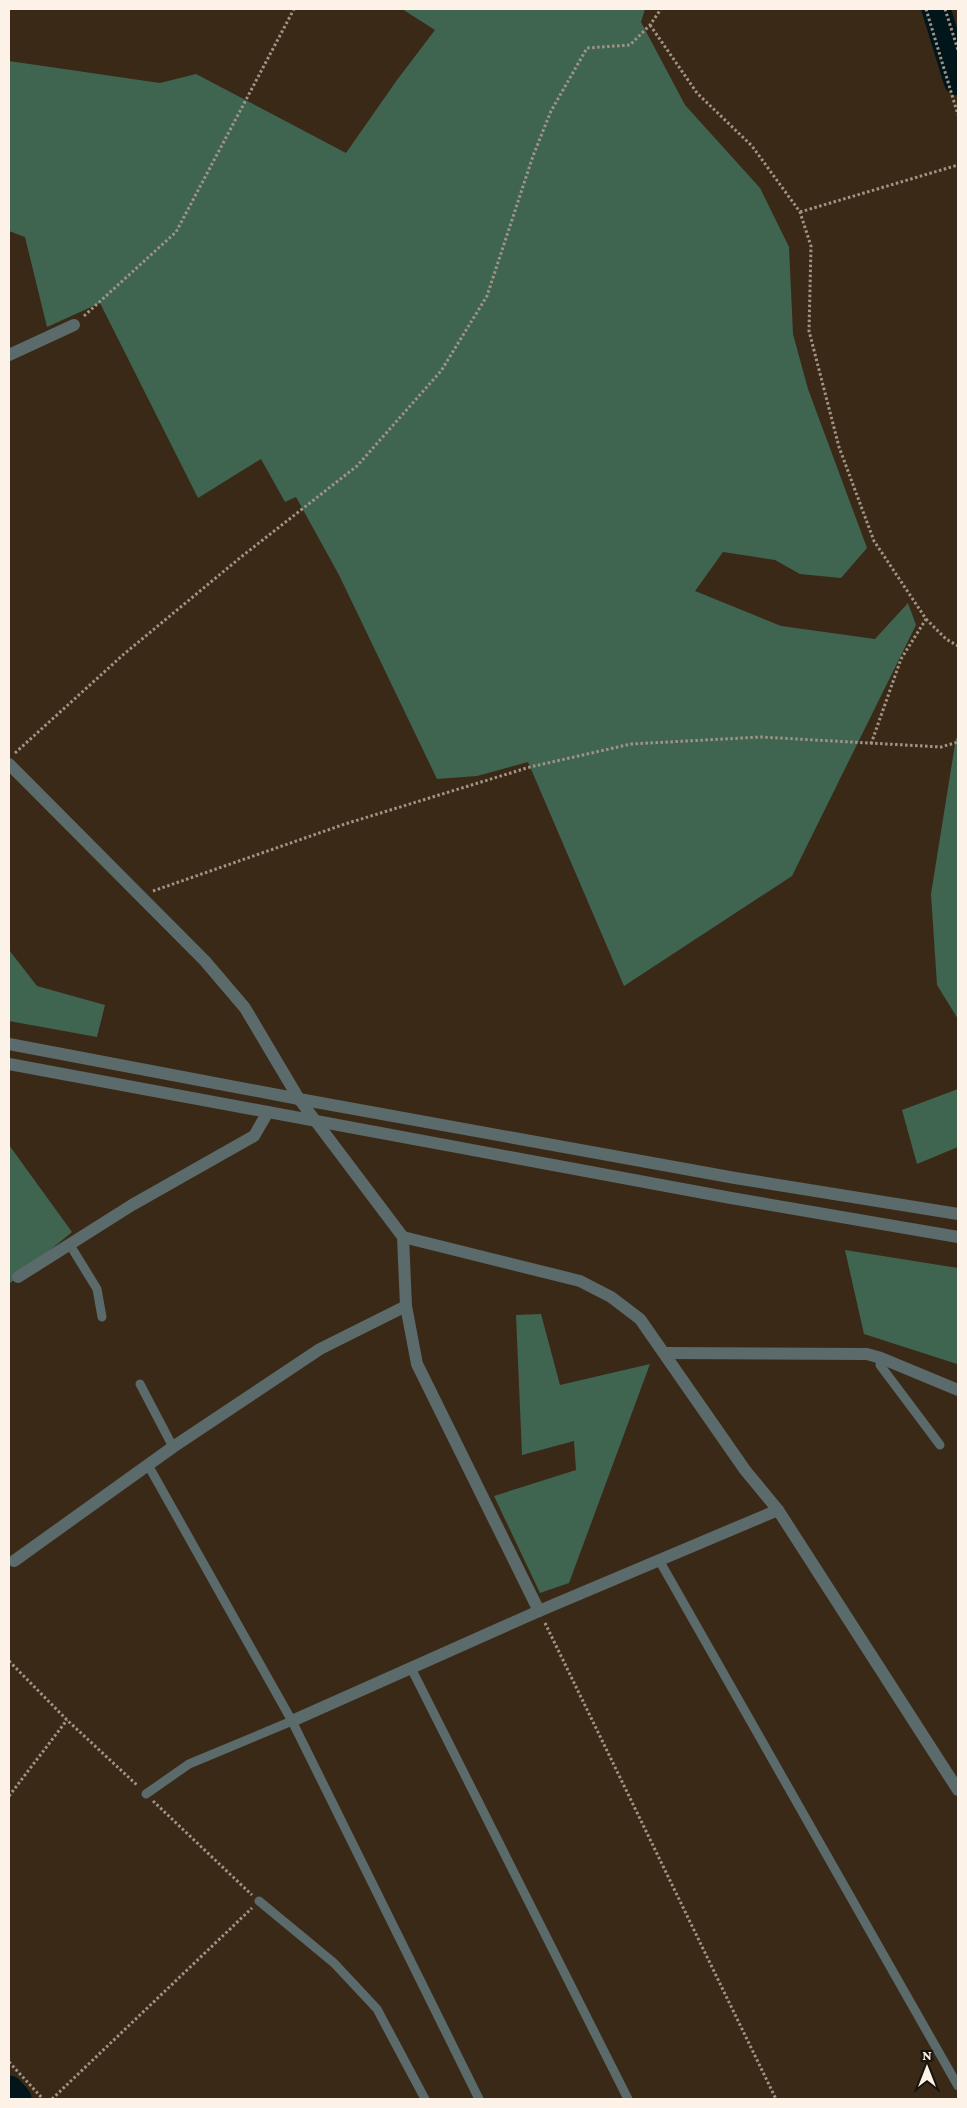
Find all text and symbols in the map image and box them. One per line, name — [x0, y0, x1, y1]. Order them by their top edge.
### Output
north arrow — [902, 2043, 952, 2093]
text: N — [922, 2047, 932, 2063]

